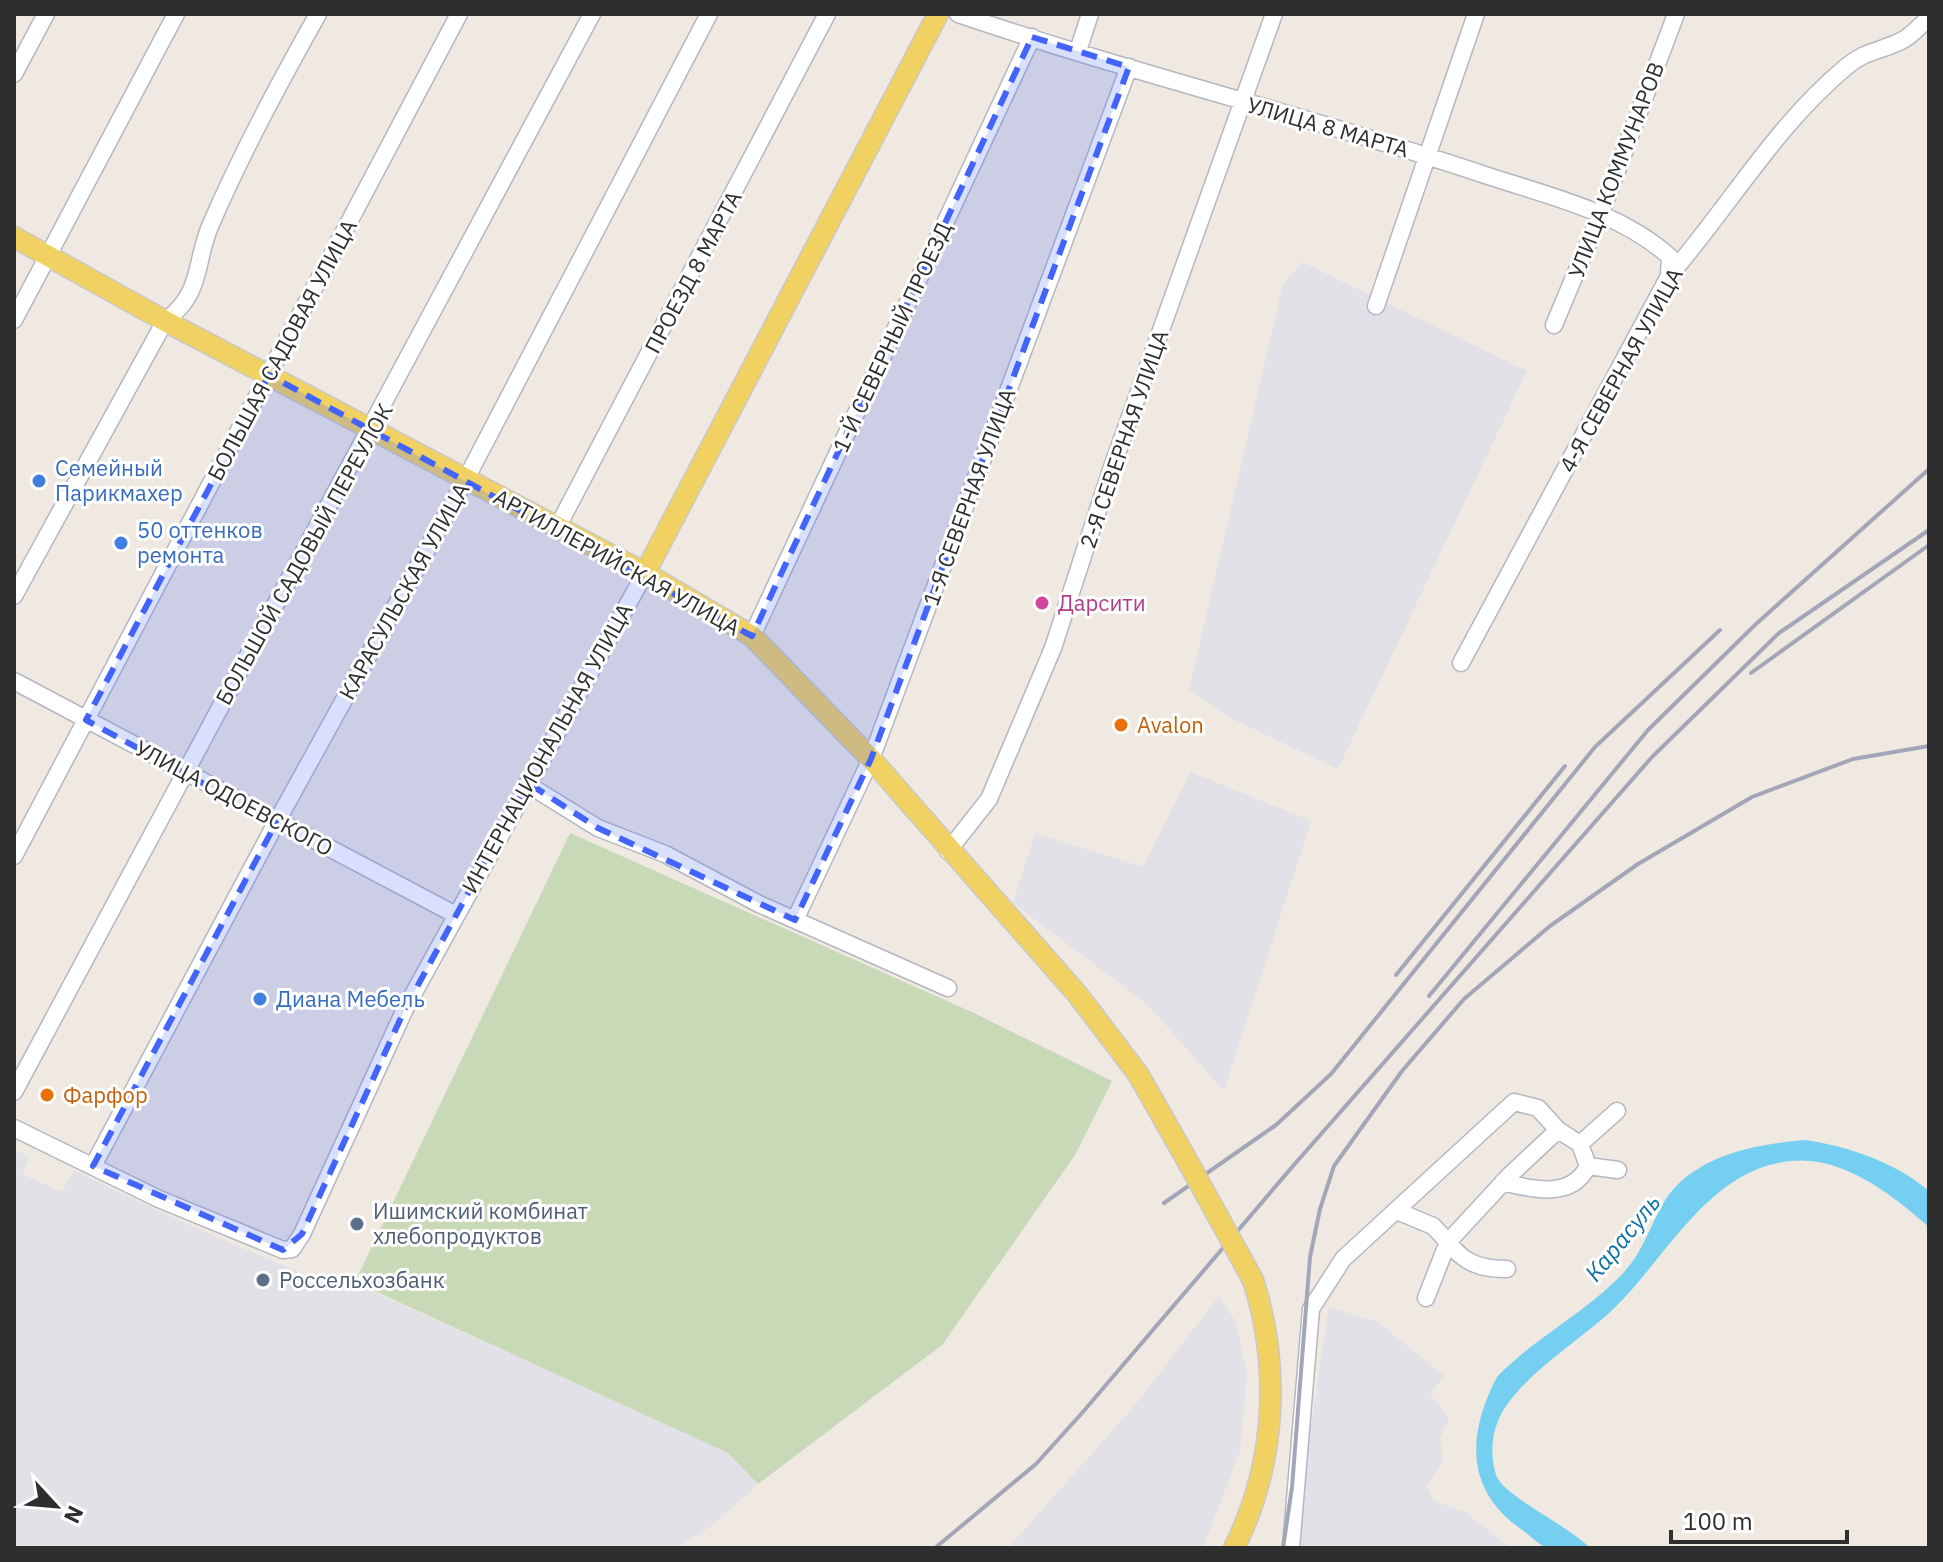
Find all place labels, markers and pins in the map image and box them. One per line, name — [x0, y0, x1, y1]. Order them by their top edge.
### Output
place label: Семейный Парикмахер — [55, 453, 183, 507]
marker: Семейный Парикмахер — [30, 472, 48, 490]
place label: 50 оттенков ремонта — [137, 515, 263, 569]
marker: 50 оттенков ремонта — [112, 534, 130, 552]
place label: Дарсити — [1058, 588, 1146, 617]
marker: Дарсити — [1033, 594, 1051, 612]
place label: Avalon — [1137, 710, 1204, 739]
marker: Avalon — [1112, 716, 1130, 734]
place label: Диана Мебель — [276, 984, 425, 1013]
marker: Диана Мебель — [251, 990, 269, 1008]
place label: Фарфор — [63, 1080, 148, 1109]
marker: Фарфор — [38, 1086, 56, 1104]
place label: Ишимский комбинат хлебопродуктов — [373, 1196, 588, 1250]
marker: Ишимский комбинат хлебопродуктов — [348, 1215, 366, 1233]
place label: Россельхозбанк — [279, 1265, 445, 1294]
marker: Россельхозбанк — [254, 1271, 272, 1289]

